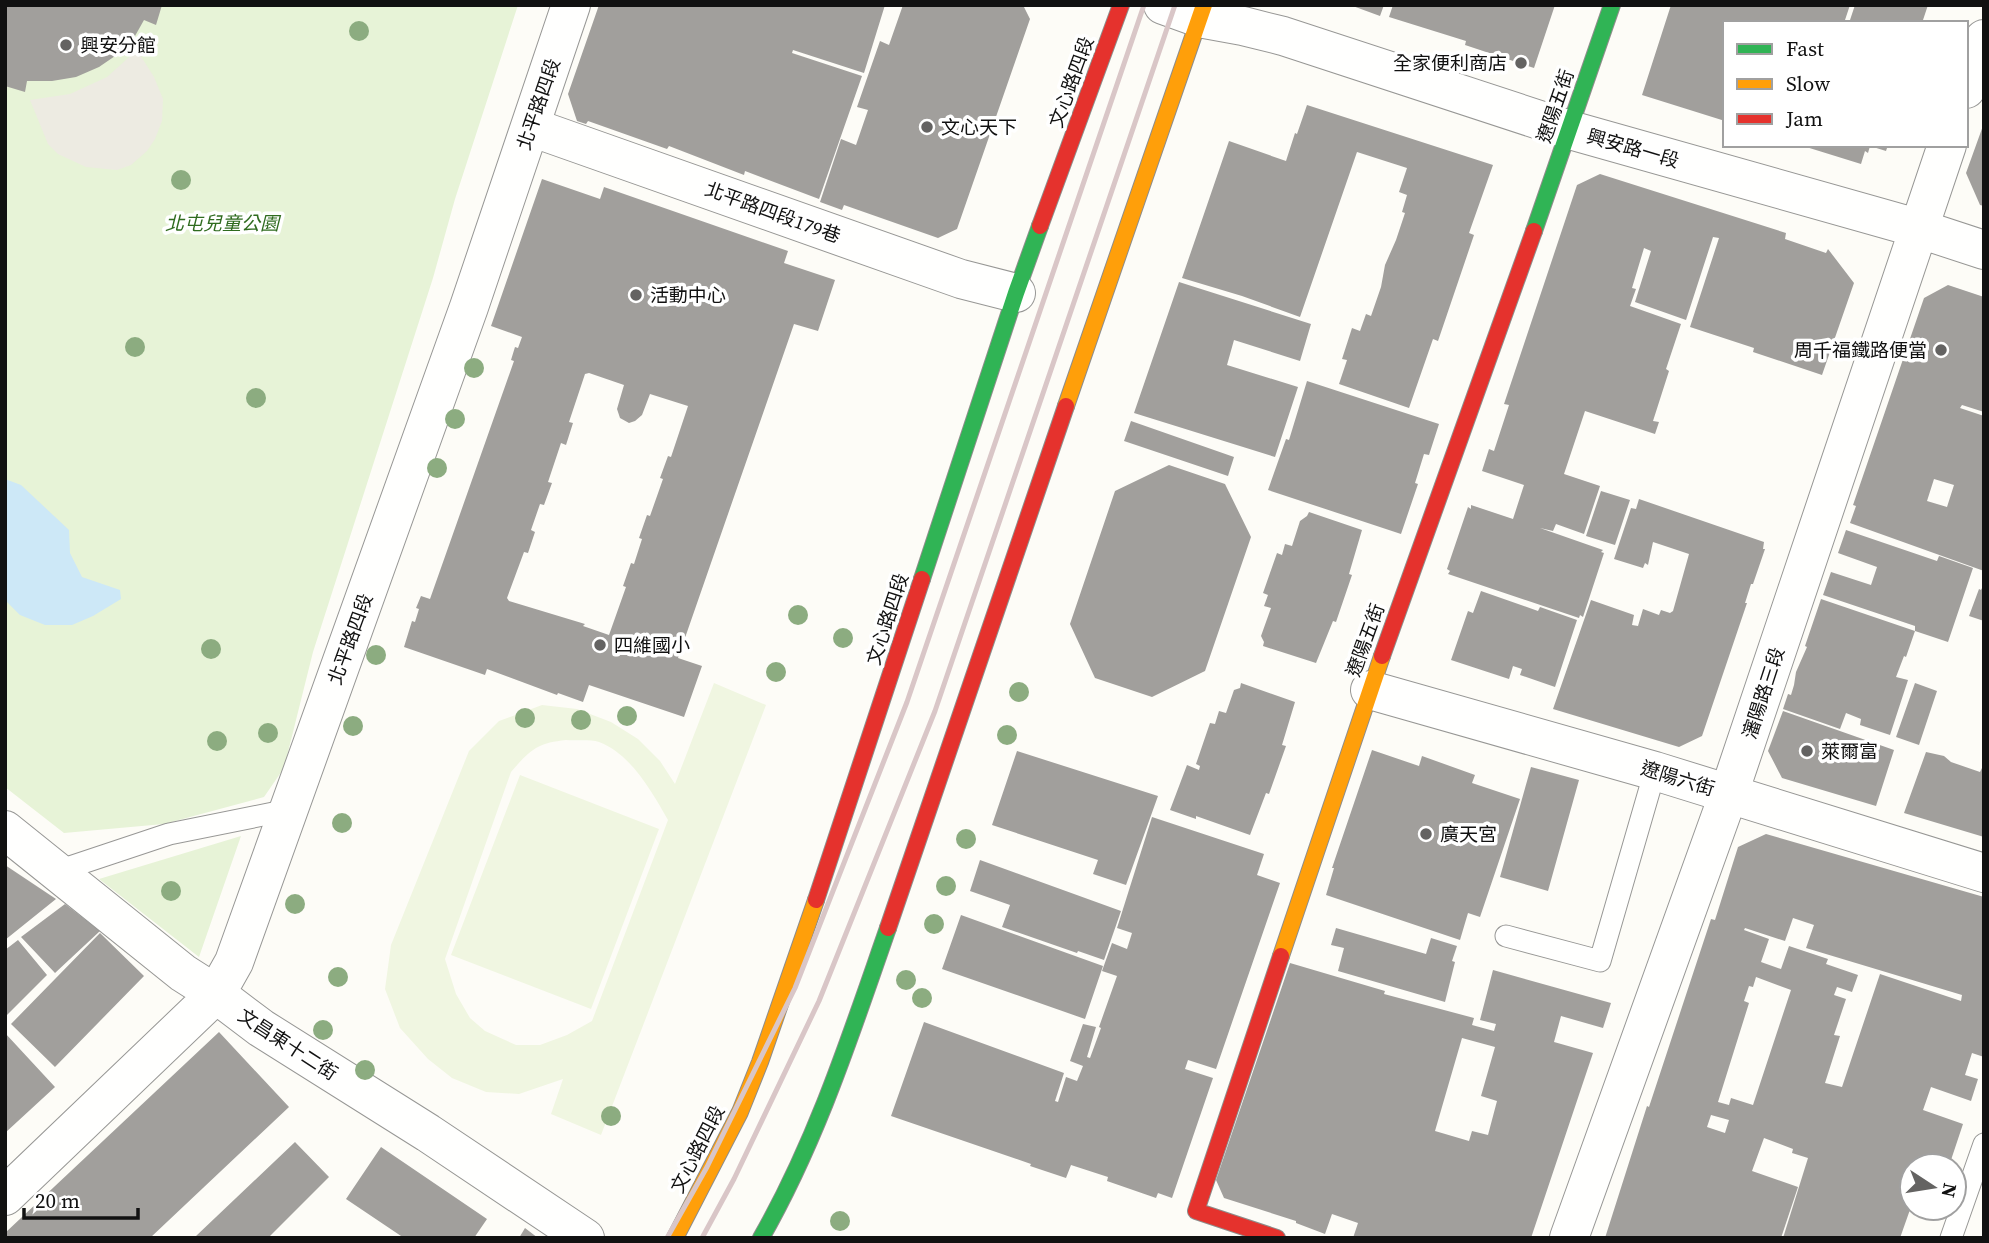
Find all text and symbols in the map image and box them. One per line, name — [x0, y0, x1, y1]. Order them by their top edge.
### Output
legend — [1723, 21, 1968, 147]
place label: 興安分館 — [80, 32, 156, 58]
street label: 文心路四段 — [1043, 33, 1099, 131]
text: Fast — [1786, 34, 1824, 63]
marker: 興安分館 — [58, 37, 74, 53]
place label: 全家便利商店 — [1393, 50, 1507, 76]
street label: 北平路四段 — [510, 55, 566, 153]
marker: 全家便利商店 — [1513, 55, 1529, 71]
street label: 遼陽五街 — [1530, 66, 1580, 146]
text: Slow — [1786, 69, 1830, 98]
text: Jam — [1785, 104, 1823, 133]
place label: 文心天下 — [941, 114, 1017, 140]
marker: 文心天下 — [919, 119, 935, 135]
street label: 興安路一段 — [1584, 122, 1682, 174]
street label: 北平路四段179巷 — [702, 175, 844, 249]
park label: 北屯兒童公園 — [165, 210, 282, 236]
place label: 活動中心 — [650, 282, 726, 308]
marker: 活動中心 — [628, 287, 644, 303]
place label: 周千福鐵路便當 — [1794, 337, 1927, 363]
marker: 周千福鐵路便當 — [1933, 342, 1949, 358]
street label: 文心路四段 — [860, 570, 914, 668]
street label: 北平路四段 — [322, 590, 378, 688]
street label: 遼陽五街 — [1340, 600, 1390, 680]
place label: 四維國小 — [614, 632, 690, 658]
marker: 四維國小 — [592, 637, 608, 653]
street label: 瀋陽路三段 — [1736, 644, 1790, 742]
place label: 萊爾富 — [1821, 738, 1878, 764]
marker: 萊爾富 — [1799, 743, 1815, 759]
street label: 遼陽六街 — [1638, 754, 1718, 802]
place label: 廣天宮 — [1440, 821, 1497, 847]
marker: 廣天宮 — [1418, 826, 1434, 842]
street label: 文昌東十二街 — [233, 1002, 343, 1086]
street label: 文心路四段 — [664, 1101, 730, 1197]
north arrow — [1898, 1152, 1968, 1222]
scale bar — [24, 1176, 138, 1220]
text: N — [1935, 1181, 1964, 1200]
text: 20 m — [35, 1186, 80, 1215]

